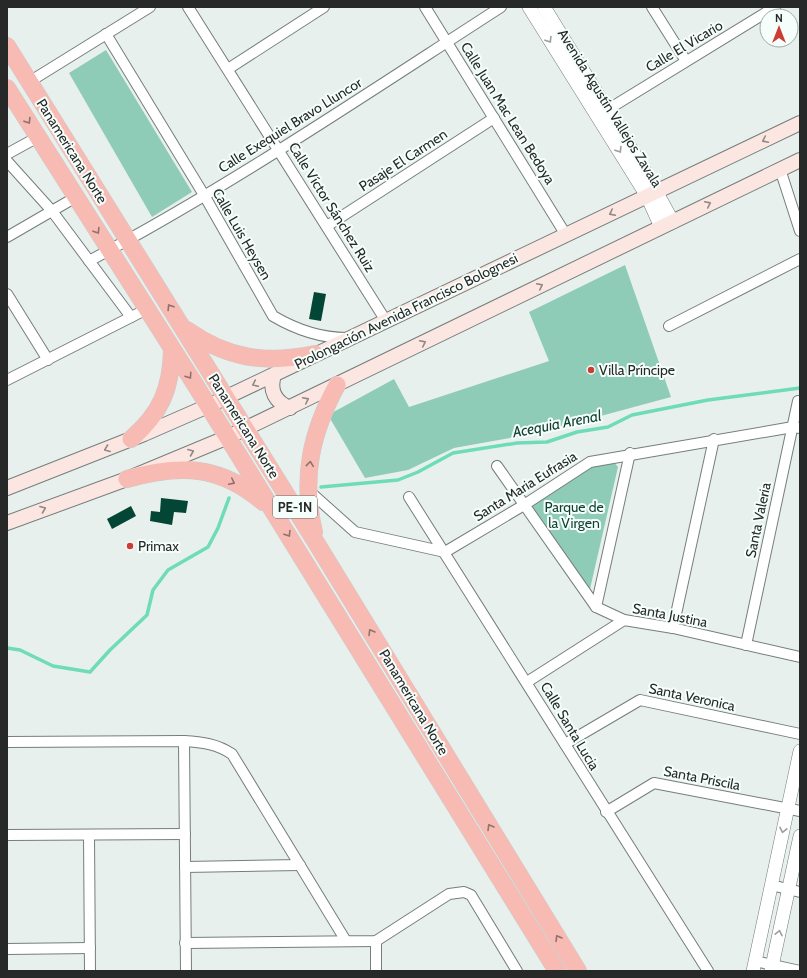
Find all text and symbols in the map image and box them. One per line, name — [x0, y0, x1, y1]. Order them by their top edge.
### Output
north arrow — [759, 8, 799, 48]
text: N — [775, 11, 783, 25]
street label: Calle El Vicario — [642, 16, 726, 76]
street label: Avenida Agustín Vallejos Zavala — [554, 25, 666, 191]
one-way arrow — [545, 36, 552, 43]
street label: Calle Juan Mac Lean Bedoya — [457, 38, 559, 188]
street label: Calle Exequiel Bravo Lluncor — [215, 73, 366, 177]
street label: Panamericana Norte — [32, 95, 112, 207]
one-way arrow — [23, 117, 31, 124]
street label: Pasaje El Carmen — [355, 125, 451, 195]
one-way arrow — [761, 135, 769, 143]
street label: Calle Víctor Sánchez Ruiz — [285, 139, 379, 275]
one-way arrow — [614, 146, 621, 153]
street label: Calle Luis Heysen — [208, 185, 276, 283]
one-way arrow — [703, 202, 711, 209]
one-way arrow — [609, 208, 616, 216]
one-way arrow — [92, 227, 100, 234]
street label: Prolongación Avenida Francisco Bolognesi — [291, 249, 521, 373]
one-way arrow — [535, 283, 543, 291]
one-way arrow — [168, 304, 175, 311]
one-way arrow — [418, 340, 426, 348]
place label: Villa Príncipe — [599, 361, 675, 379]
marker: Villa Príncipe — [586, 365, 596, 375]
street label: Panamericana Norte — [204, 370, 284, 482]
one-way arrow — [185, 372, 192, 379]
one-way arrow — [252, 379, 259, 387]
one-way arrow — [301, 397, 309, 405]
water label: Acequia Arenal — [510, 406, 603, 442]
one-way arrow — [104, 444, 111, 452]
street label: Santa Maria Eufrasia — [470, 447, 580, 525]
one-way arrow — [187, 449, 194, 457]
one-way arrow — [305, 461, 314, 467]
one-way arrow — [228, 477, 236, 485]
street label: Santa Valeria — [741, 480, 775, 559]
road number: PE-1N — [273, 496, 317, 518]
park label: Parque de la Virgen — [544, 498, 604, 532]
one-way arrow — [39, 506, 47, 514]
one-way arrow — [283, 530, 290, 537]
place label: Primax — [138, 537, 179, 555]
marker: Primax — [125, 541, 135, 551]
street label: Santa Justina — [631, 599, 709, 631]
one-way arrow — [369, 629, 376, 636]
street label: Panamericana Norte — [375, 646, 453, 758]
street label: Calle Santa Lucia — [537, 679, 604, 774]
street label: Santa Veronica — [647, 679, 737, 715]
street label: Santa Priscila — [662, 762, 742, 794]
one-way arrow — [487, 824, 495, 831]
one-way arrow — [779, 827, 787, 833]
one-way arrow — [775, 930, 783, 936]
one-way arrow — [555, 935, 562, 942]

